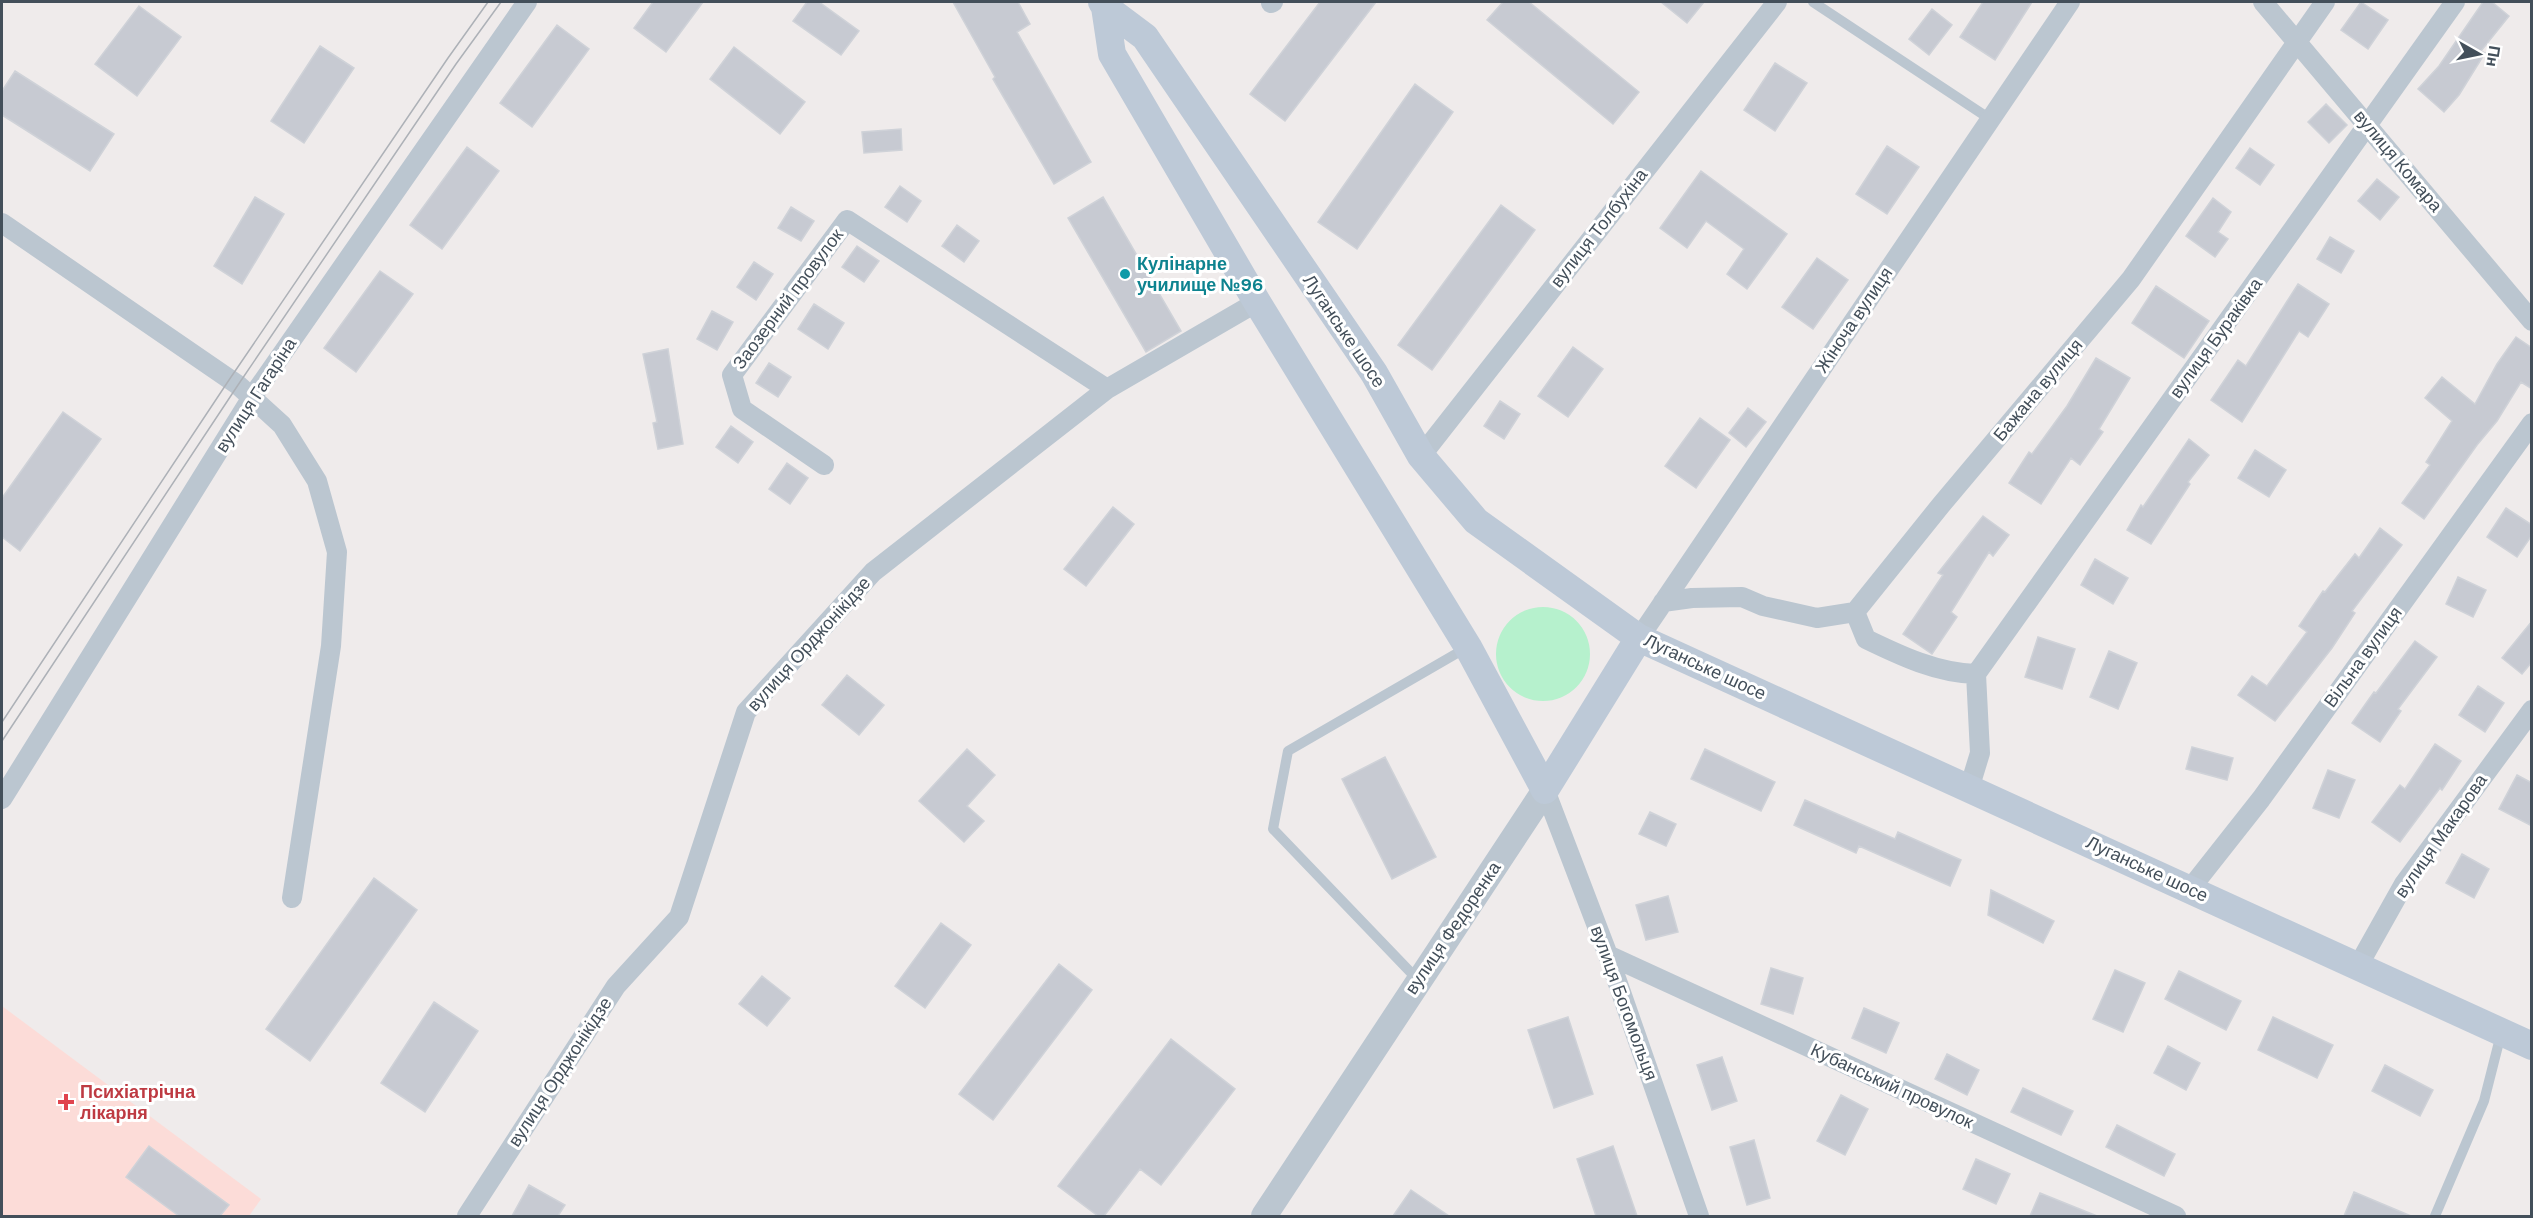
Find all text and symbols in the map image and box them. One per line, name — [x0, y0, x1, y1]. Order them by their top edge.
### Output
north arrow — [2449, 24, 2509, 84]
text: Пн — [2481, 44, 2505, 68]
street label: вулиця Комара — [2348, 105, 2448, 218]
street label: вулиця Толбухіна — [1545, 163, 1654, 292]
street label: Заозерний провулок — [727, 224, 849, 374]
place label: Кулінарне училище №96 — [1137, 252, 1263, 297]
street label: Жіноча вулиця — [1810, 262, 1898, 378]
marker: Кулінарне училище №96 — [1118, 267, 1132, 281]
street label: Луганське шосе — [1297, 270, 1391, 392]
street label: вулиця Бураківка — [2164, 272, 2268, 403]
street label: вулиця Гагаріна — [210, 332, 303, 457]
street label: Бажана вулиця — [1988, 334, 2088, 446]
street label: вулиця Орджонікідзе — [742, 571, 876, 717]
street label: Вільна вулиця — [2318, 602, 2408, 712]
street label: Луганське шосе — [1640, 628, 1770, 706]
street label: вулиця Макарова — [2389, 768, 2493, 903]
street label: Луганське шосе — [2082, 830, 2212, 908]
street label: вулиця Федоренка — [1400, 856, 1507, 999]
street label: вулиця Богомольця — [1585, 922, 1663, 1084]
street label: вулиця Орджонікідзе — [503, 993, 617, 1151]
street label: Кубанський провулок — [1807, 1038, 1977, 1134]
place label: Психіатрічна лікарня — [80, 1080, 196, 1125]
marker: Психіатрічна лікарня — [57, 1093, 75, 1111]

